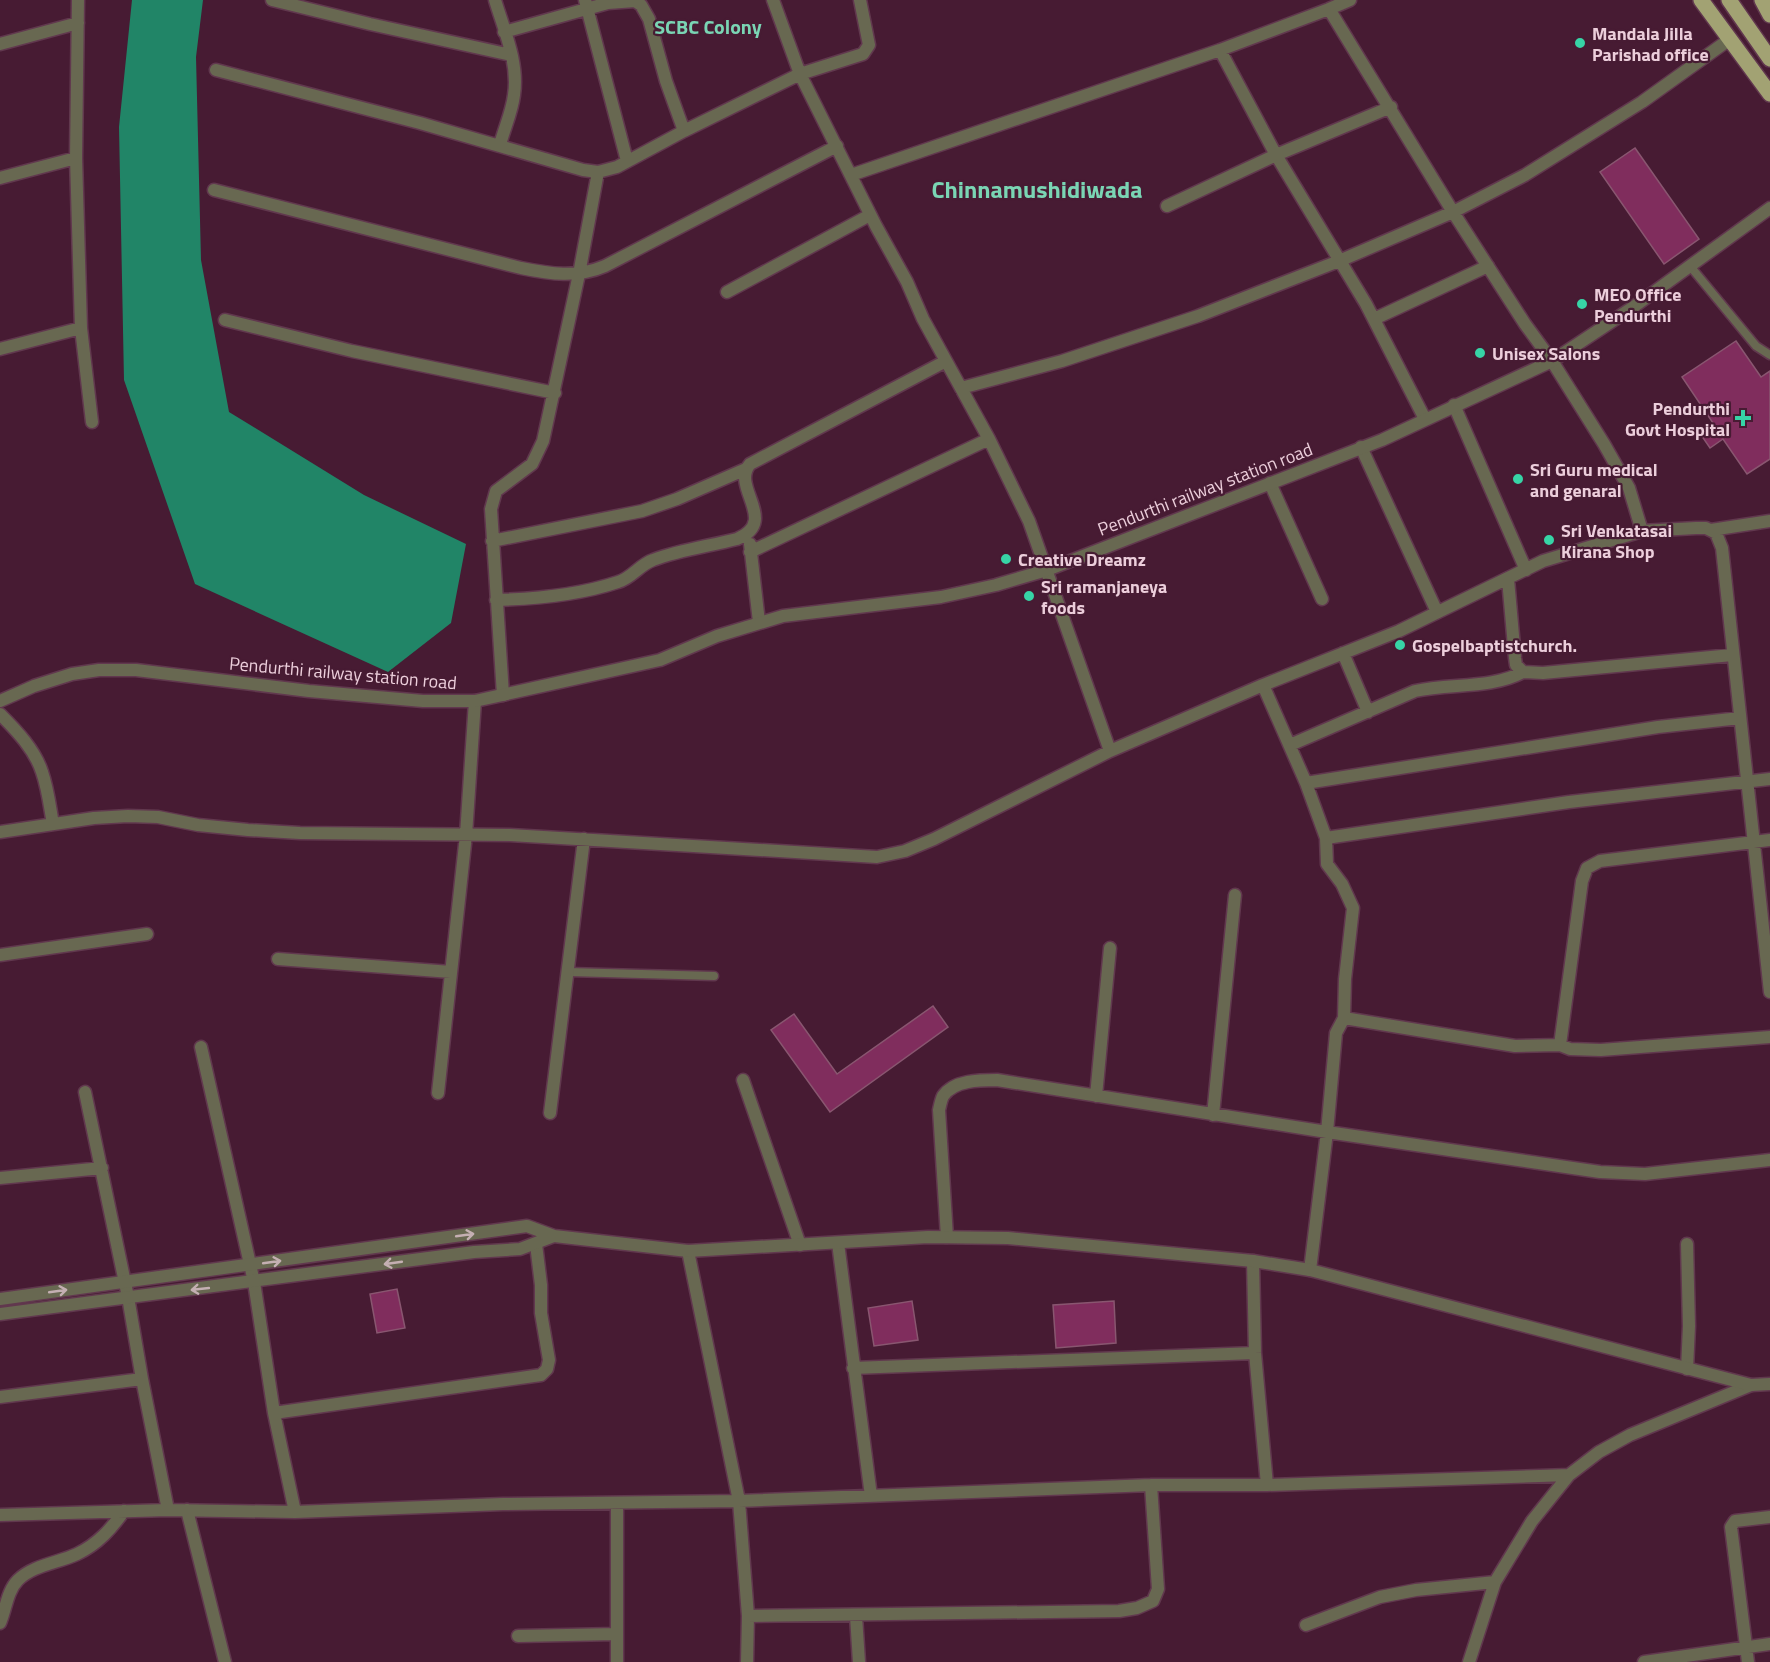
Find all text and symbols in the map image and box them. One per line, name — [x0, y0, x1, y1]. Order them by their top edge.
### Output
district label: SCBC Colony — [654, 11, 762, 42]
place label: Mandala Jilla Parishad office — [1592, 20, 1709, 68]
marker: Mandala Jilla Parishad office — [1573, 36, 1587, 50]
district label: Chinnamushidiwada — [931, 171, 1143, 207]
place label: MEO Office Pendurthi — [1594, 281, 1681, 329]
marker: MEO Office Pendurthi — [1575, 297, 1589, 311]
place label: Unisex Salons — [1492, 340, 1600, 367]
marker: Unisex Salons — [1473, 346, 1487, 360]
place label: Pendurthi Govt Hospital — [1625, 395, 1730, 443]
marker: Pendurthi Govt Hospital — [1734, 409, 1752, 427]
street label: Pendurthi railway station road — [1094, 435, 1316, 543]
place label: Sri Guru medical and genaral — [1530, 456, 1658, 504]
marker: Sri Guru medical and genaral — [1511, 472, 1525, 486]
place label: Sri Venkatasai Kirana Shop — [1561, 517, 1672, 565]
marker: Sri Venkatasai Kirana Shop — [1542, 533, 1556, 547]
place label: Creative Dreamz — [1018, 546, 1146, 573]
marker: Creative Dreamz — [999, 552, 1013, 566]
place label: Sri ramanjaneya foods — [1041, 573, 1167, 621]
marker: Sri ramanjaneya foods — [1022, 589, 1036, 603]
place label: Gospelbaptistchurch. — [1412, 632, 1577, 659]
marker: Gospelbaptistchurch. — [1393, 638, 1407, 652]
street label: Pendurthi railway station road — [228, 650, 458, 696]
one-way arrow — [455, 1229, 474, 1240]
one-way arrow — [262, 1256, 281, 1267]
one-way arrow — [384, 1258, 404, 1269]
one-way arrow — [191, 1283, 211, 1294]
one-way arrow — [48, 1286, 67, 1297]

